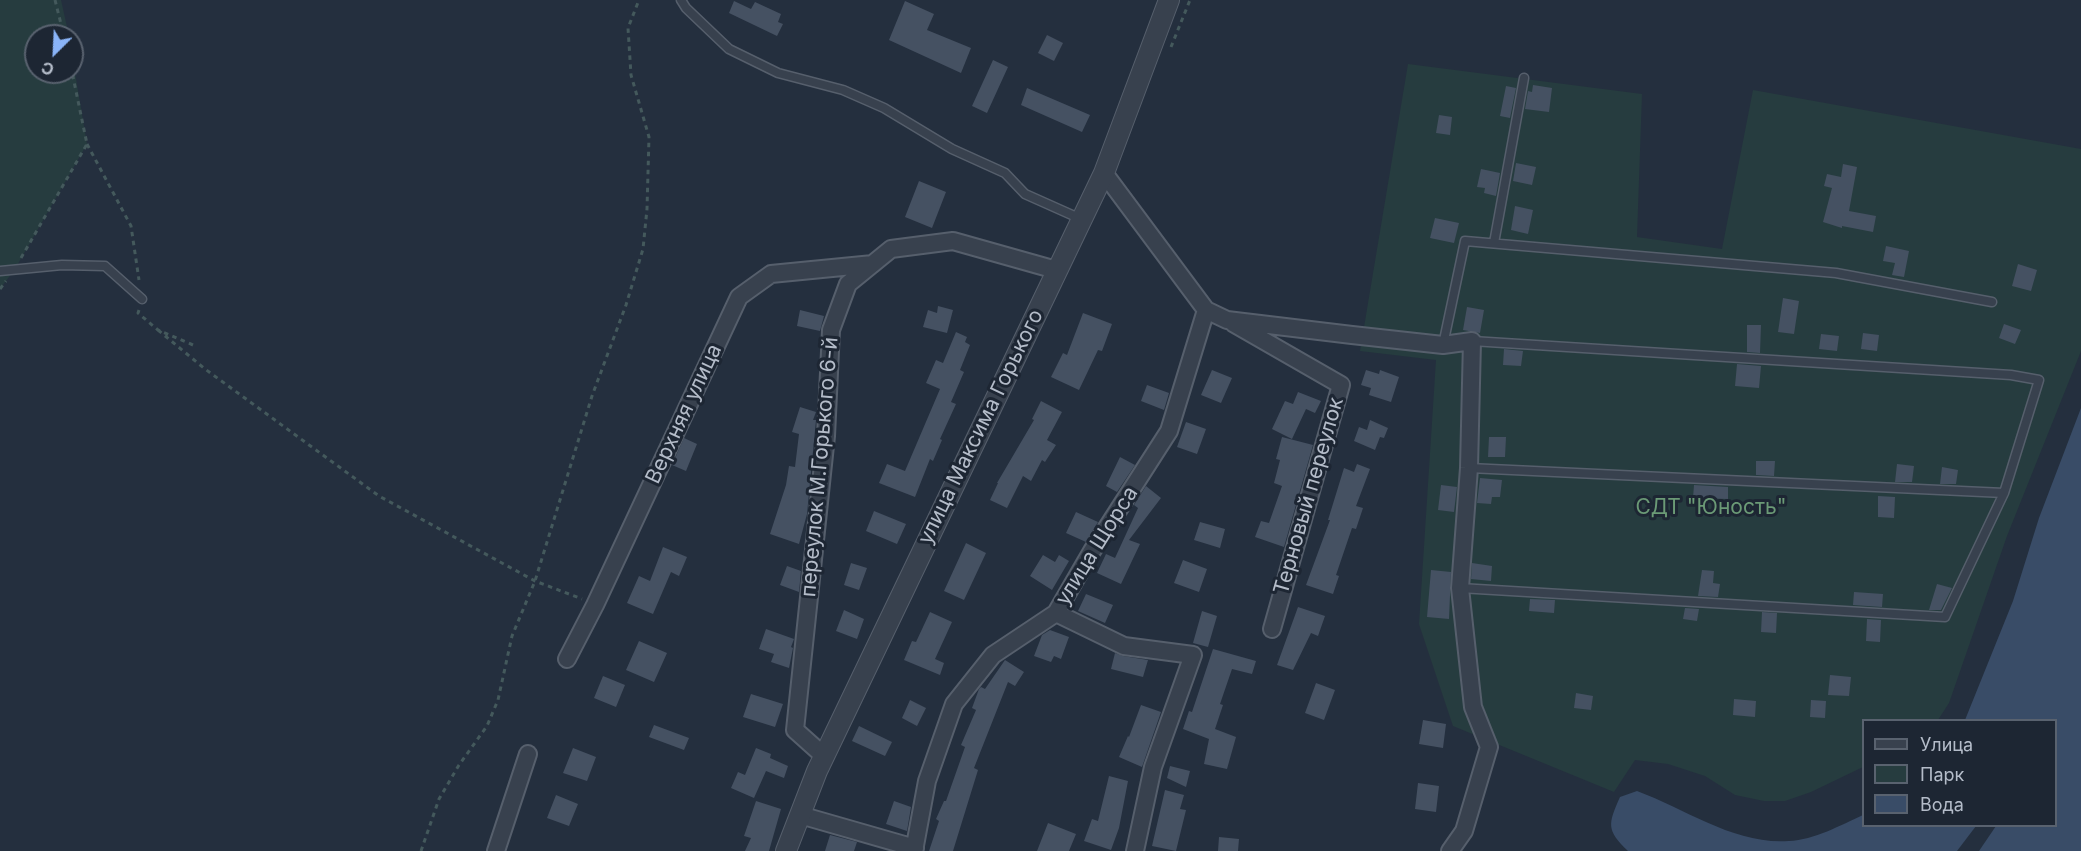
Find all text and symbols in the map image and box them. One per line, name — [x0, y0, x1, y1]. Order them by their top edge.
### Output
north arrow — [24, 24, 84, 84]
text: С — [38, 57, 57, 80]
street label: улица Максима Горького — [913, 305, 1049, 549]
street label: переулок М.Горького 6-й — [796, 336, 844, 598]
street label: Верхняя улица — [641, 340, 727, 488]
street label: Терновый переулок — [1269, 395, 1349, 597]
street label: улица Щорса — [1050, 482, 1144, 610]
park label: СДТ "Юность" — [1635, 495, 1787, 521]
legend — [1862, 719, 2057, 827]
text: Улица — [1920, 734, 1973, 755]
text: Парк — [1920, 764, 1964, 785]
text: Вода — [1920, 794, 1964, 815]

